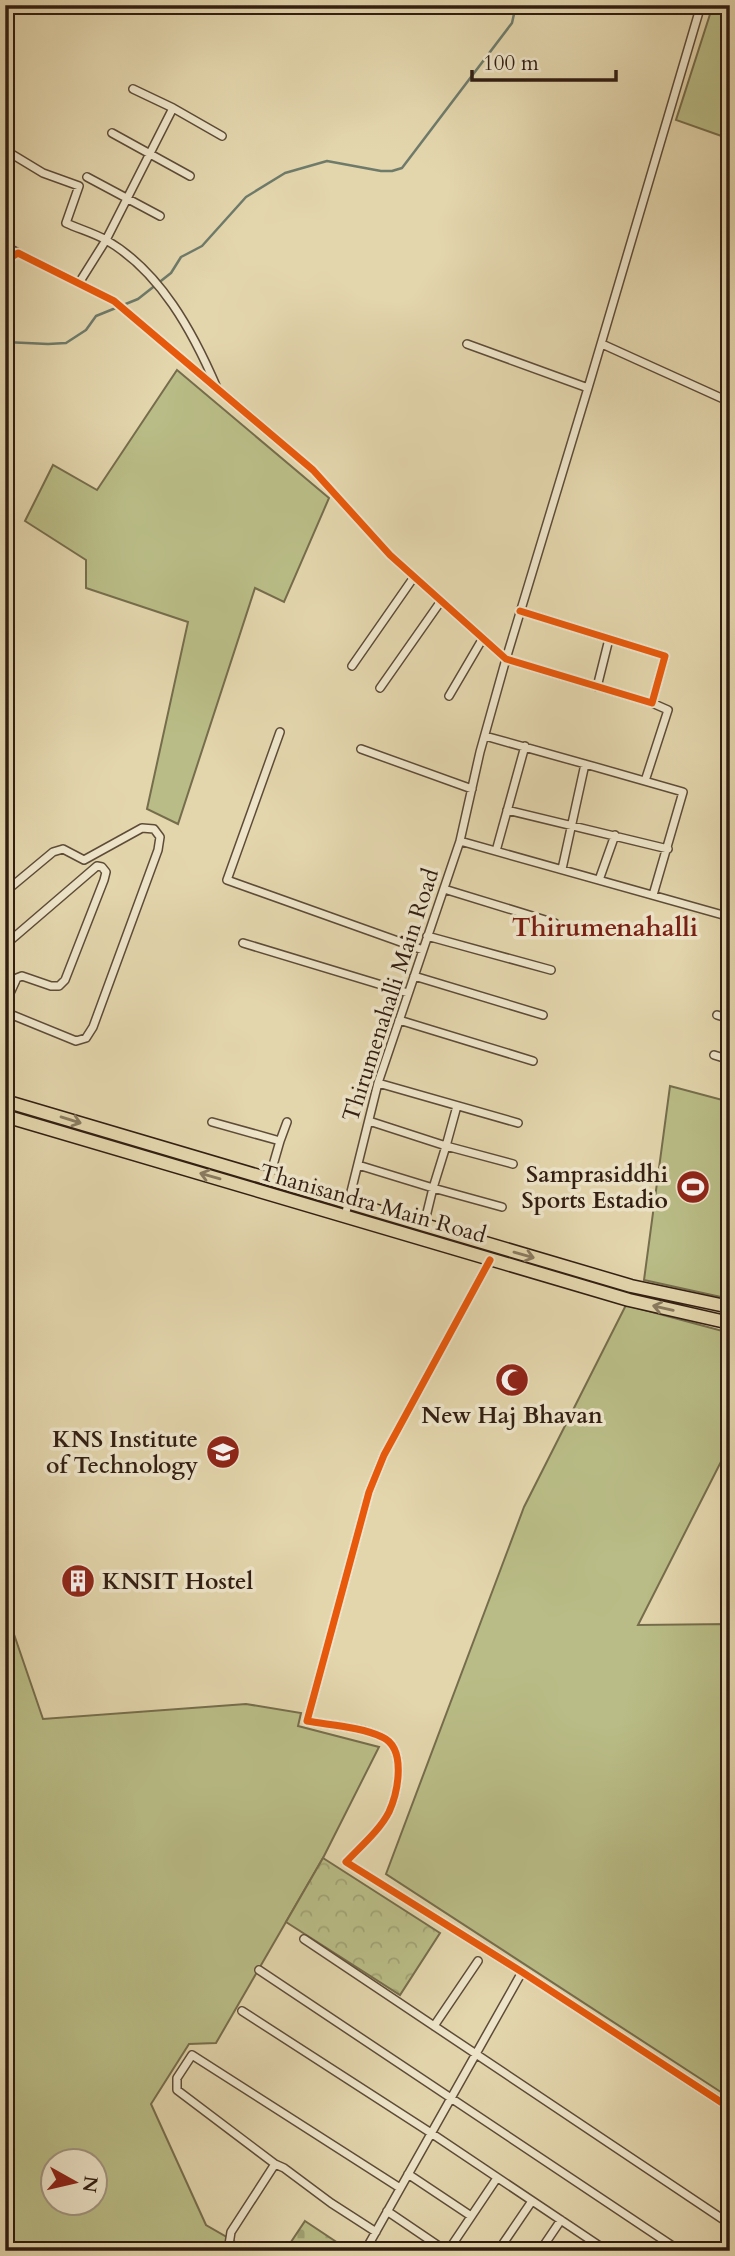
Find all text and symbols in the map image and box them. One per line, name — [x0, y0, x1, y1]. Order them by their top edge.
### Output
scale bar — [472, 38, 616, 82]
text: 100 m — [483, 49, 539, 78]
street label: Thirumenahalli Main Road — [335, 864, 446, 1126]
district label: Thirumenahalli — [512, 910, 698, 945]
one-way arrow — [59, 1115, 81, 1128]
street label: Thanisandra Main Road — [256, 1156, 490, 1251]
place label: Samprasiddhi Sports Estadio — [521, 1159, 668, 1216]
sports icon: Samprasiddhi Sports Estadio — [674, 1168, 712, 1206]
one-way arrow — [199, 1169, 221, 1182]
one-way arrow — [512, 1249, 534, 1262]
one-way arrow — [652, 1301, 675, 1314]
mosque icon: New Haj Bhavan — [493, 1361, 531, 1399]
place label: New Haj Bhavan — [421, 1400, 603, 1431]
place label: KNS Institute of Technology — [46, 1424, 198, 1481]
school or university icon: KNS Institute of Technology — [204, 1433, 242, 1471]
building icon: KNSIT Hostel — [59, 1562, 97, 1600]
place label: KNSIT Hostel — [102, 1566, 253, 1597]
north arrow — [38, 2148, 108, 2218]
text: N — [76, 2174, 104, 2195]

